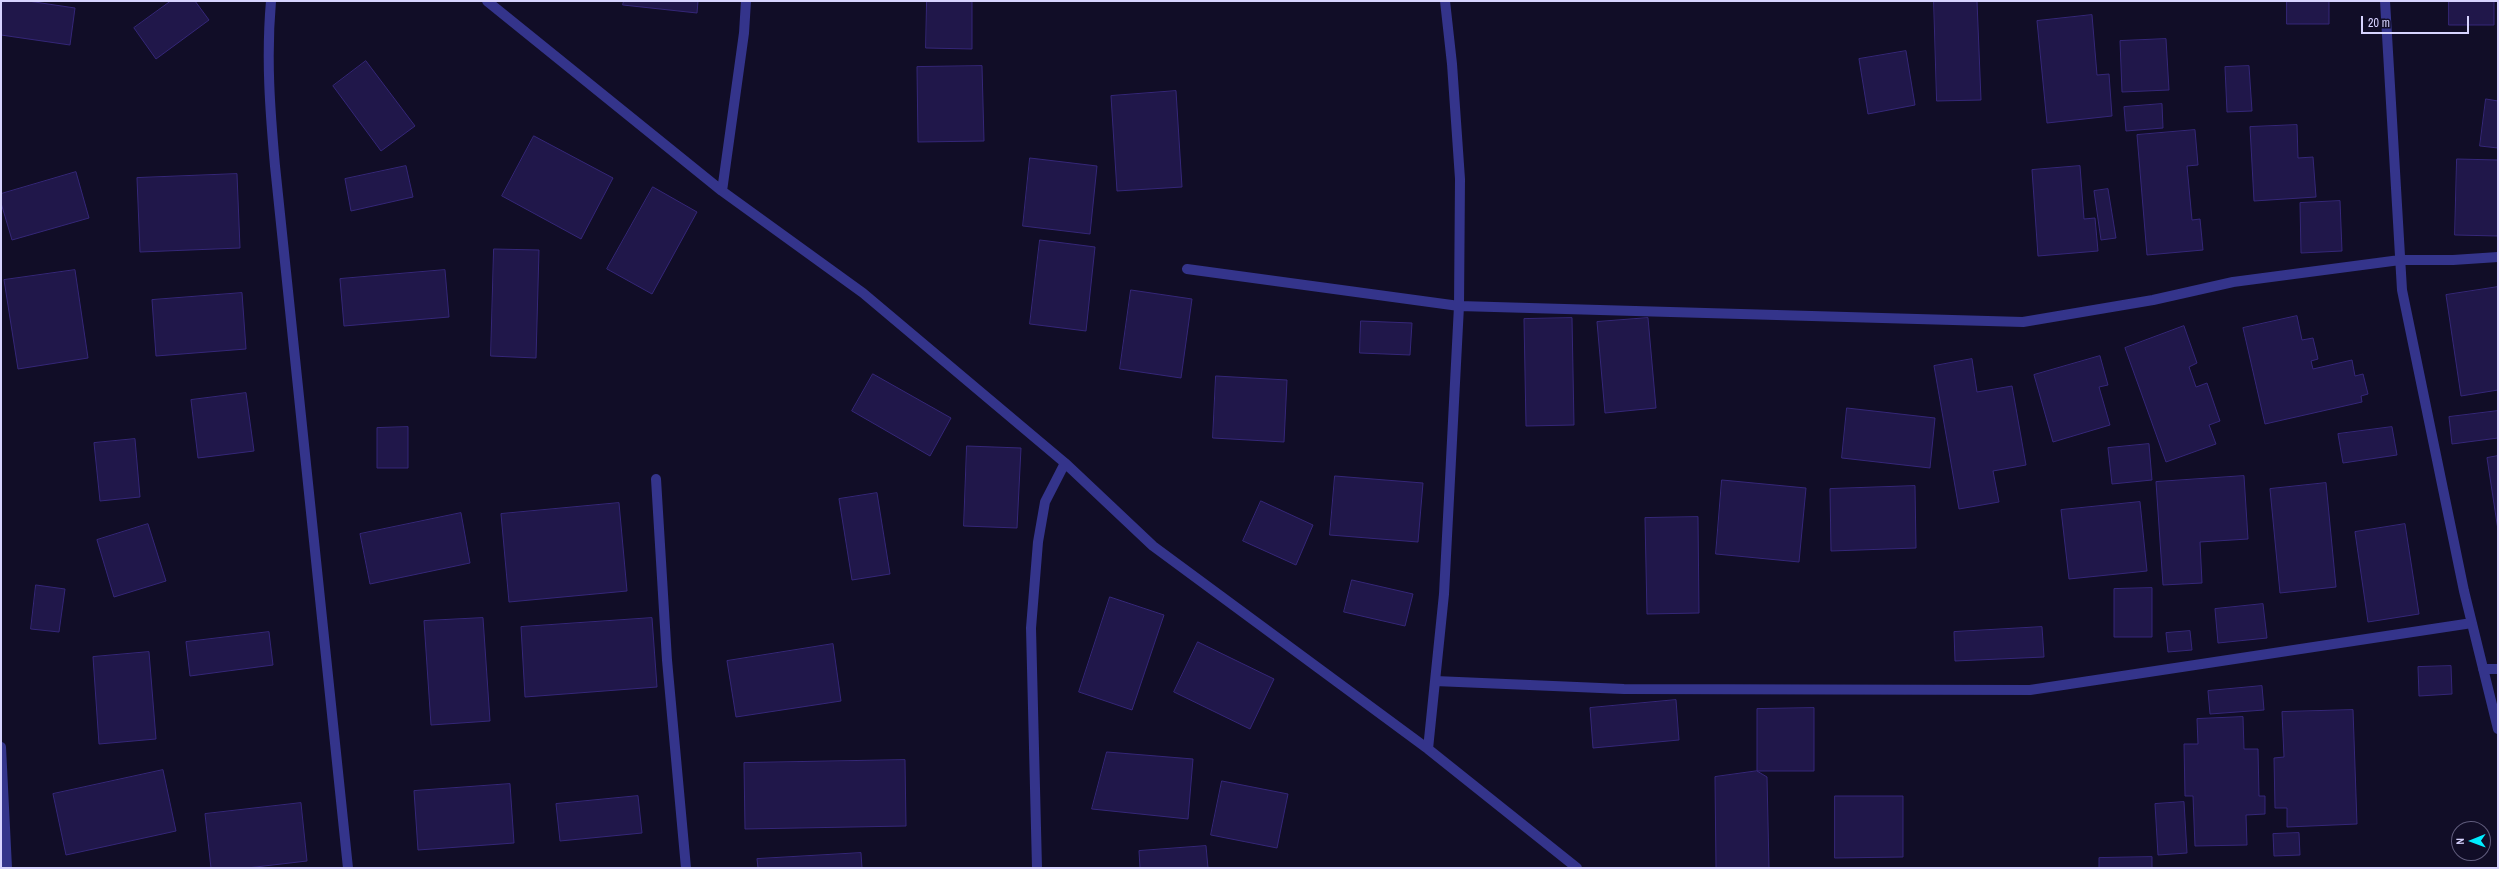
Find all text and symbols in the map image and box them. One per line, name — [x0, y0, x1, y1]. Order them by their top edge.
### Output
scale bar — [2363, 8, 2471, 34]
text: 20 m — [2368, 15, 2390, 31]
north arrow — [2451, 821, 2491, 861]
text: N — [2453, 838, 2467, 845]

